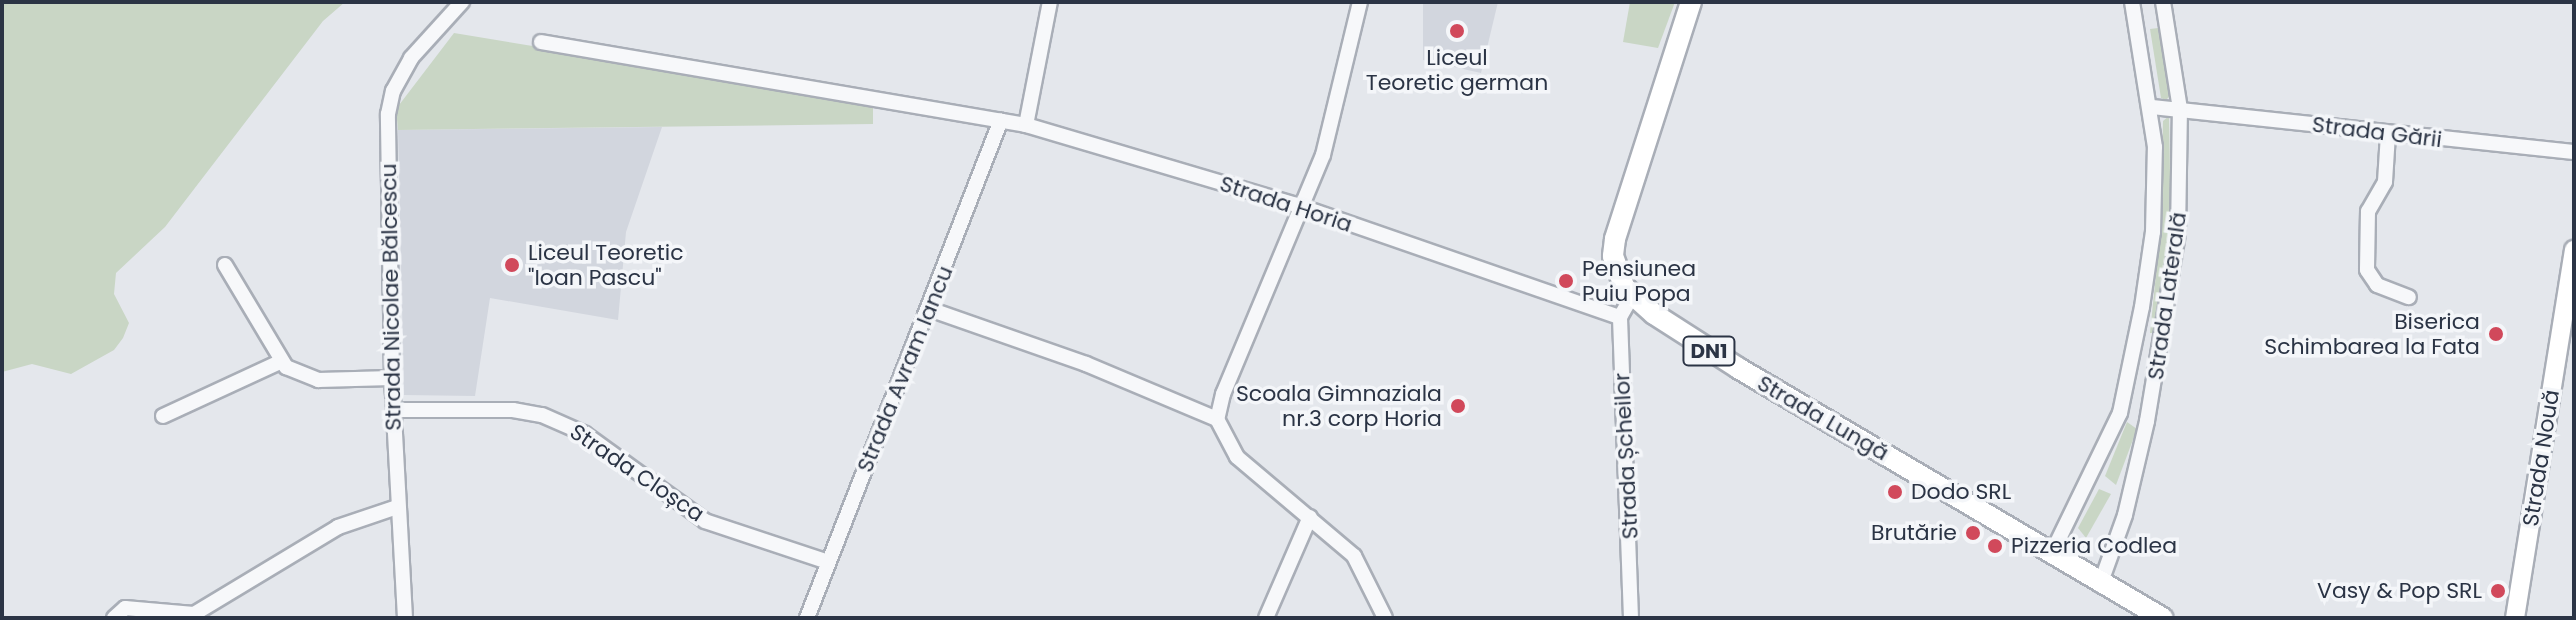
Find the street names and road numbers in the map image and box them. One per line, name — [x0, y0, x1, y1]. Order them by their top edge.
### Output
street label: Strada Gării — [2311, 111, 2443, 153]
street label: Strada Nicolae Bălcescu — [375, 163, 407, 431]
street label: Strada Horia — [1217, 170, 1355, 238]
street label: Strada Laterală — [2142, 210, 2192, 382]
street label: Strada Avram Iancu — [852, 262, 958, 476]
road number: DN1 — [1681, 335, 1737, 367]
street label: Strada Lungă — [1753, 370, 1893, 466]
street label: Strada Șcheilor — [1608, 372, 1644, 540]
street label: Strada Nouă — [2517, 388, 2565, 528]
street label: Strada Cloșca — [565, 418, 709, 528]

